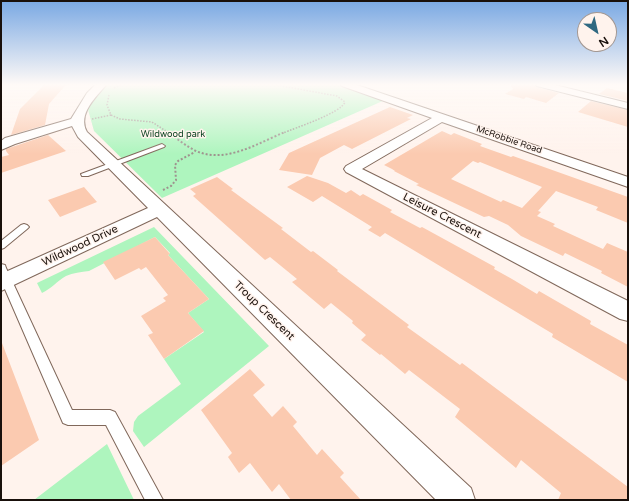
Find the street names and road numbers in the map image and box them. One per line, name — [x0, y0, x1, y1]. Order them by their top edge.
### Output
street label: McRobbie Road — [475, 124, 543, 156]
street label: Leisure Crescent — [401, 191, 483, 241]
street label: Wildwood Drive — [40, 223, 120, 269]
street label: Troup Crescent — [231, 279, 297, 343]

